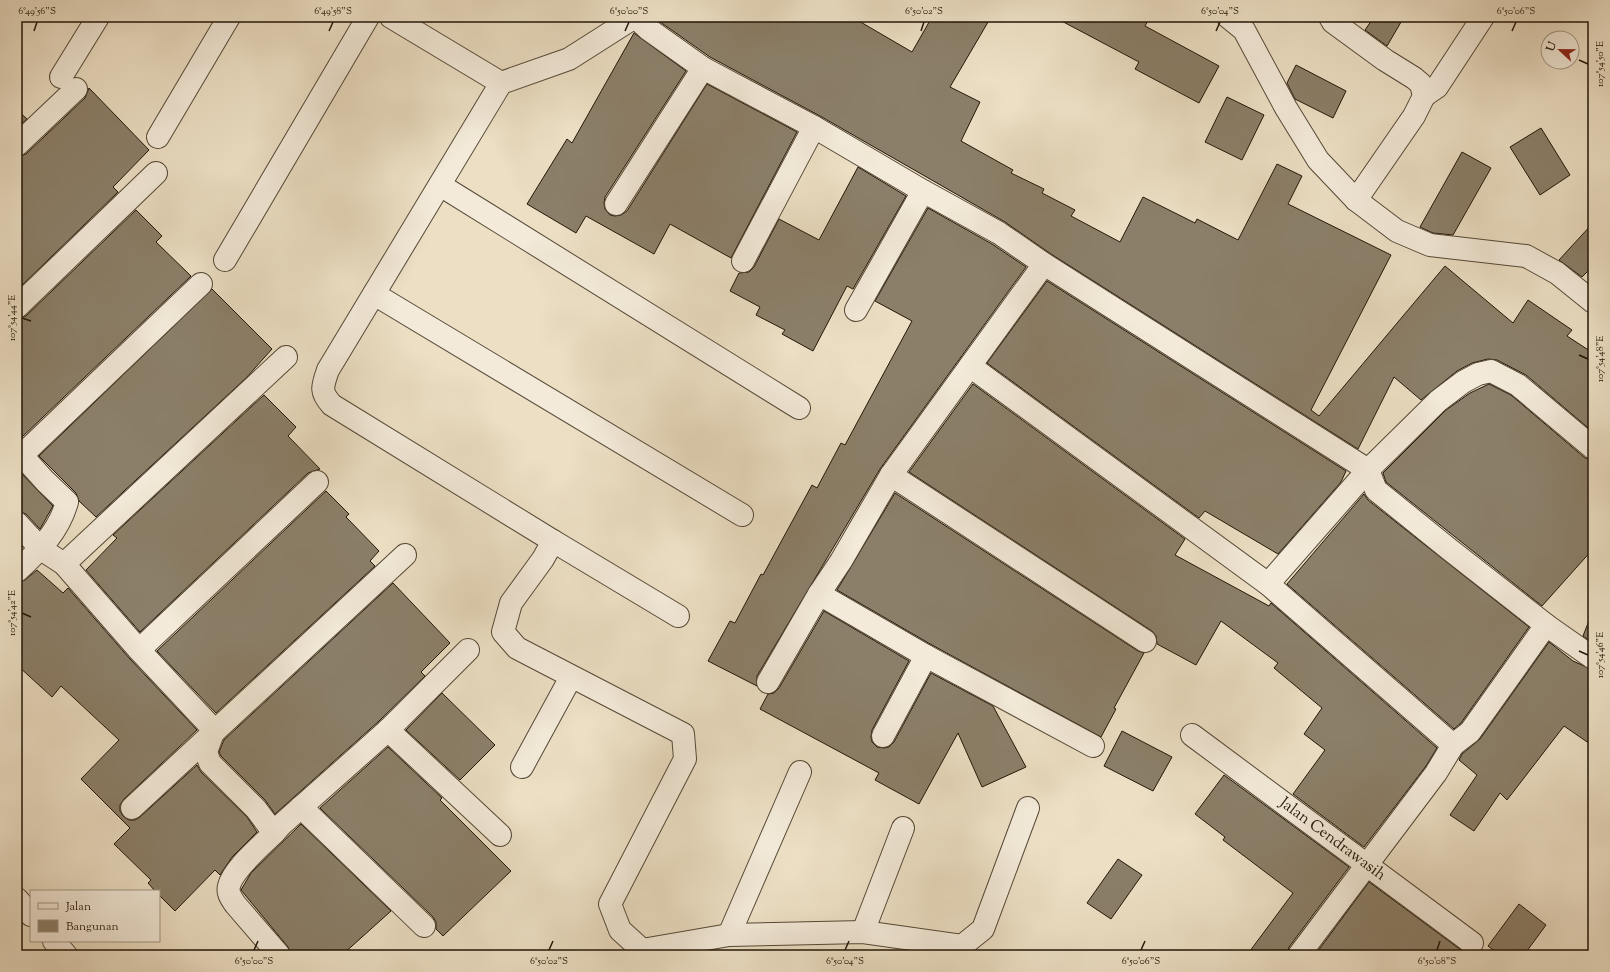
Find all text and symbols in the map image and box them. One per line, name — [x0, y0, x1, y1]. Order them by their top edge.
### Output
text: 6°49'56"S — [18, 4, 56, 19]
text: 6°49'58"S — [314, 4, 352, 19]
text: 6°50'00"S — [610, 4, 648, 19]
text: 6°50'02"S — [905, 4, 943, 19]
text: 6°50'04"S — [1201, 4, 1239, 19]
text: 6°50'06"S — [1497, 4, 1535, 19]
north arrow — [1540, 30, 1580, 70]
text: U — [1542, 39, 1561, 55]
text: 107°54'50"E — [1593, 41, 1608, 87]
text: 107°54'44"E — [5, 295, 20, 341]
text: 107°54'48"E — [1593, 336, 1608, 382]
text: 107°54'42"E — [5, 590, 20, 636]
text: 107°54'46"E — [1593, 632, 1608, 678]
street label: Jalan Cendrawasih — [1274, 791, 1391, 887]
legend — [30, 890, 160, 942]
text: Jalan — [65, 898, 91, 916]
text: Bangunan — [66, 918, 119, 936]
text: 6°50'00"S — [235, 954, 273, 969]
text: 6°50'02"S — [530, 954, 568, 969]
text: 6°50'04"S — [826, 954, 864, 969]
text: 6°50'06"S — [1122, 954, 1160, 969]
text: 6°50'08"S — [1418, 954, 1456, 969]

